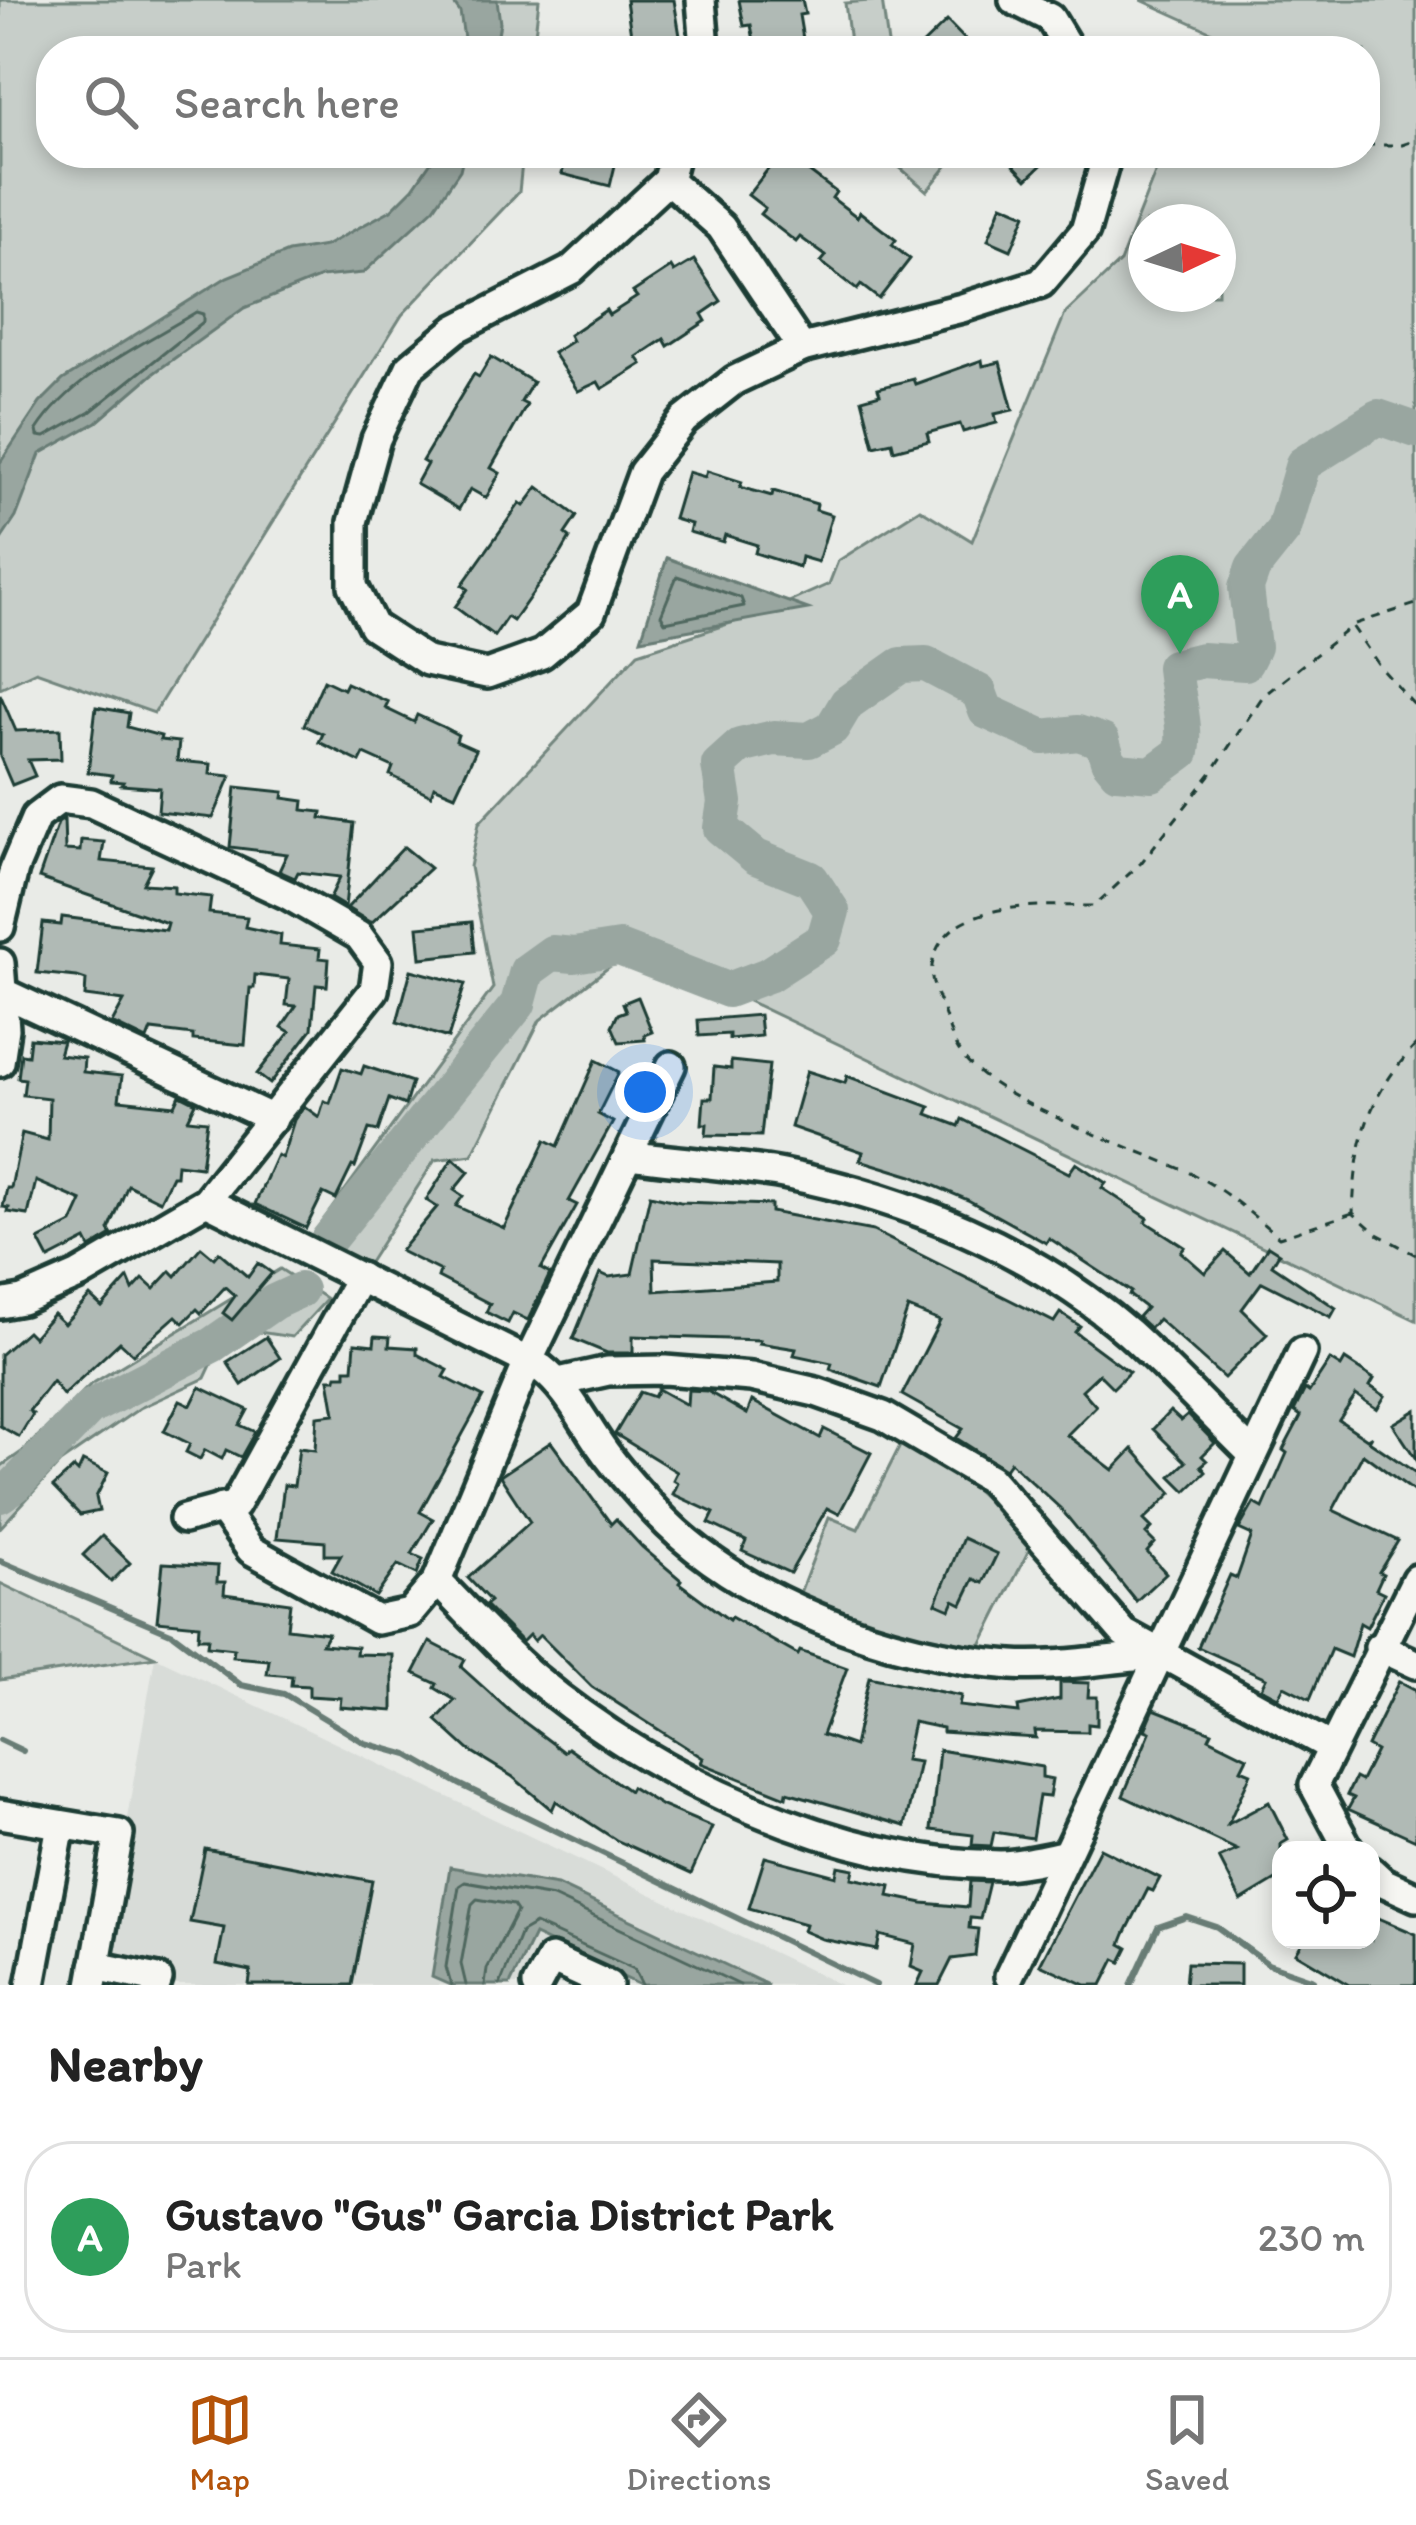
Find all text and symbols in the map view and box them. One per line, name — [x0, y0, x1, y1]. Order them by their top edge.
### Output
search box — [36, 36, 1380, 168]
icon: search — [78, 69, 144, 135]
text: Search here — [174, 75, 400, 129]
north arrow — [1128, 204, 1236, 312]
pin: A — [1141, 555, 1219, 654]
your location — [615, 1062, 675, 1122]
map controls — [1272, 1841, 1380, 1949]
button: locate — [1272, 1841, 1380, 1949]
text: Nearby — [48, 2033, 203, 2094]
text: Gustavo "Gus" Garcia District Park — [165, 2187, 833, 2241]
text: A — [78, 2214, 102, 2261]
text: 230 m — [1258, 2214, 1365, 2261]
text: Park — [165, 2241, 242, 2288]
tab: Map — [187, 2387, 253, 2498]
tab: Directions — [626, 2387, 771, 2498]
tab: Saved — [1145, 2387, 1229, 2498]

